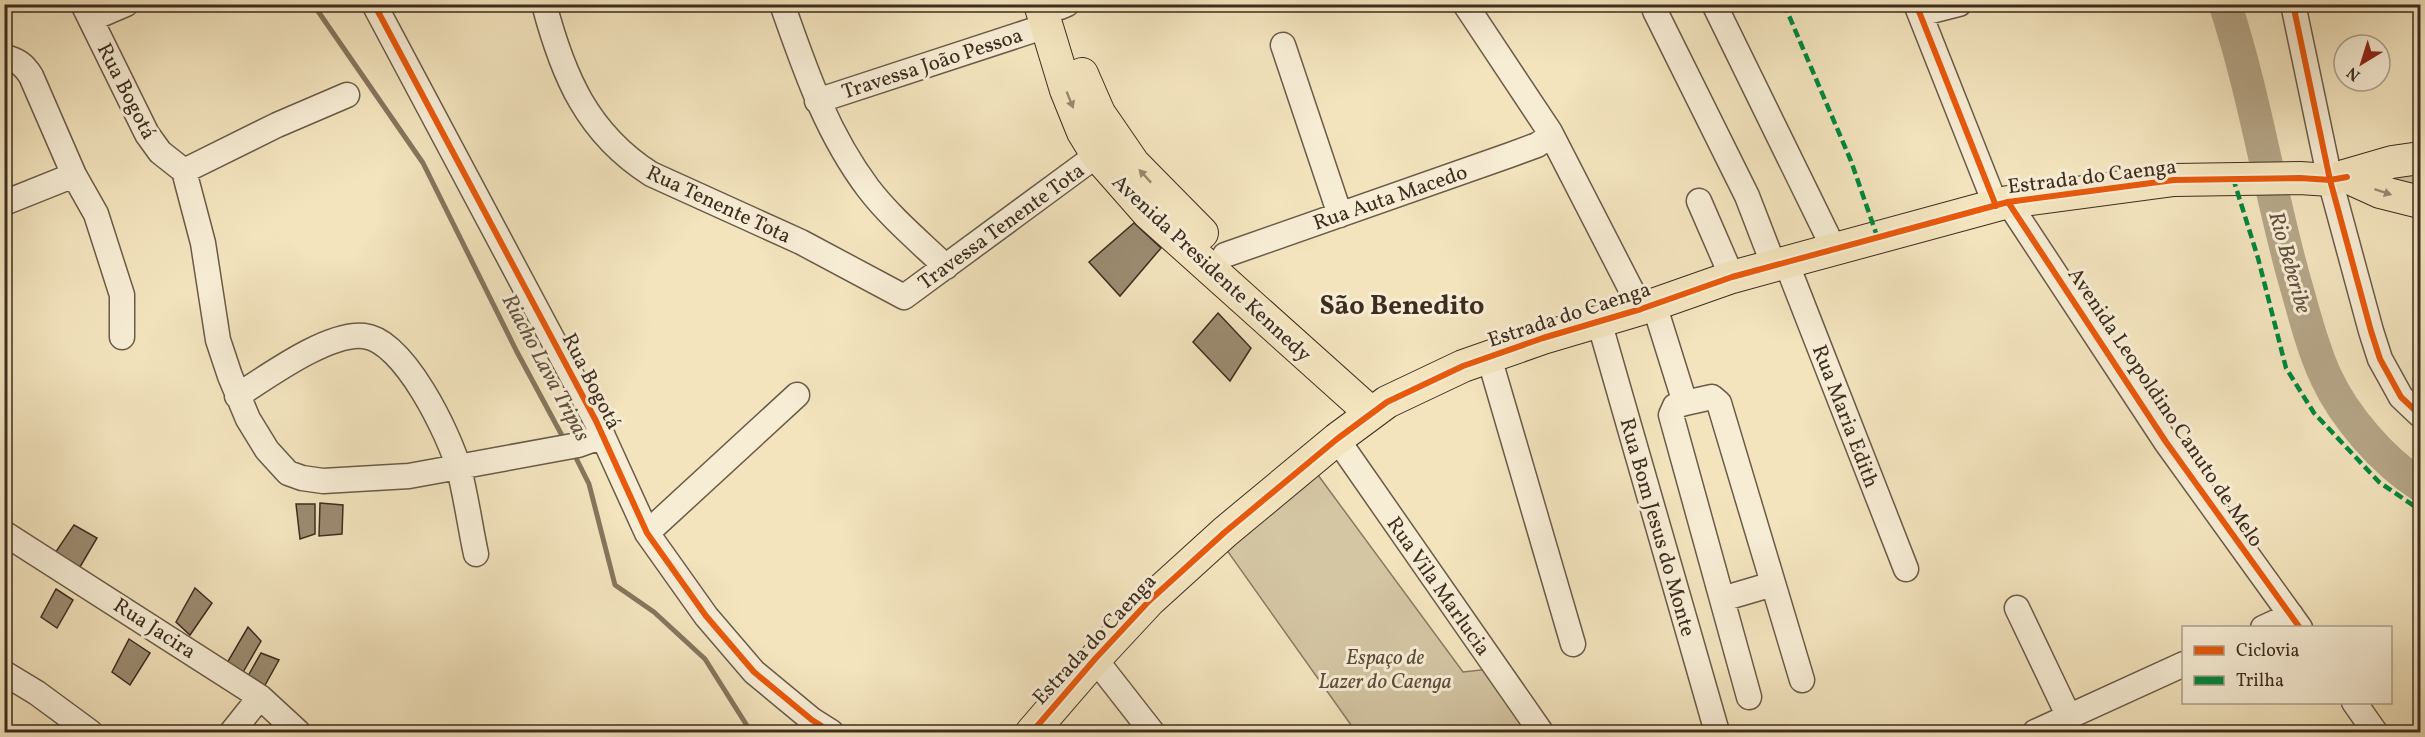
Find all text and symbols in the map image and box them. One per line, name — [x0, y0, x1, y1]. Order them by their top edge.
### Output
street label: Travessa João Pessoa — [838, 21, 1027, 107]
north arrow — [2332, 33, 2392, 93]
street label: Rua Bogotá — [89, 38, 162, 145]
text: N — [2342, 61, 2365, 85]
one-way arrow — [1065, 92, 1075, 110]
street label: Estrada do Caenga — [2006, 153, 2178, 202]
street label: Travessa Tenente Tota — [913, 157, 1091, 297]
street label: Rua Auta Macedo — [1309, 158, 1472, 238]
street label: Rua Tenente Tota — [641, 159, 795, 252]
street label: Avenida Presidente Kennedy — [1105, 169, 1318, 370]
one-way arrow — [1138, 169, 1152, 183]
one-way arrow — [2374, 188, 2392, 198]
water label: Rio Beberibe — [2259, 208, 2318, 317]
street label: Avenida Leopoldino Canuto de Melo — [2060, 262, 2269, 553]
street label: Estrada do Caenga — [1484, 275, 1655, 355]
district label: São Benedito — [1319, 288, 1485, 326]
water label: Riacho Lava Tripas — [493, 289, 597, 447]
street label: Rua Bogotá — [554, 328, 627, 435]
street label: Rua Maria Edith — [1804, 341, 1885, 492]
street label: Rua Bom Jesus do Monte — [1611, 415, 1702, 640]
street label: Rua Vila Marlucia — [1379, 511, 1497, 662]
street label: Estrada do Caenga — [1027, 568, 1164, 712]
street label: Rua Jacira — [107, 592, 201, 667]
legend — [2182, 626, 2392, 704]
text: Ciclovia — [2236, 639, 2299, 664]
park label: Espaço de Lazer do Caenga — [1318, 644, 1452, 697]
text: Trilha — [2236, 669, 2284, 694]

